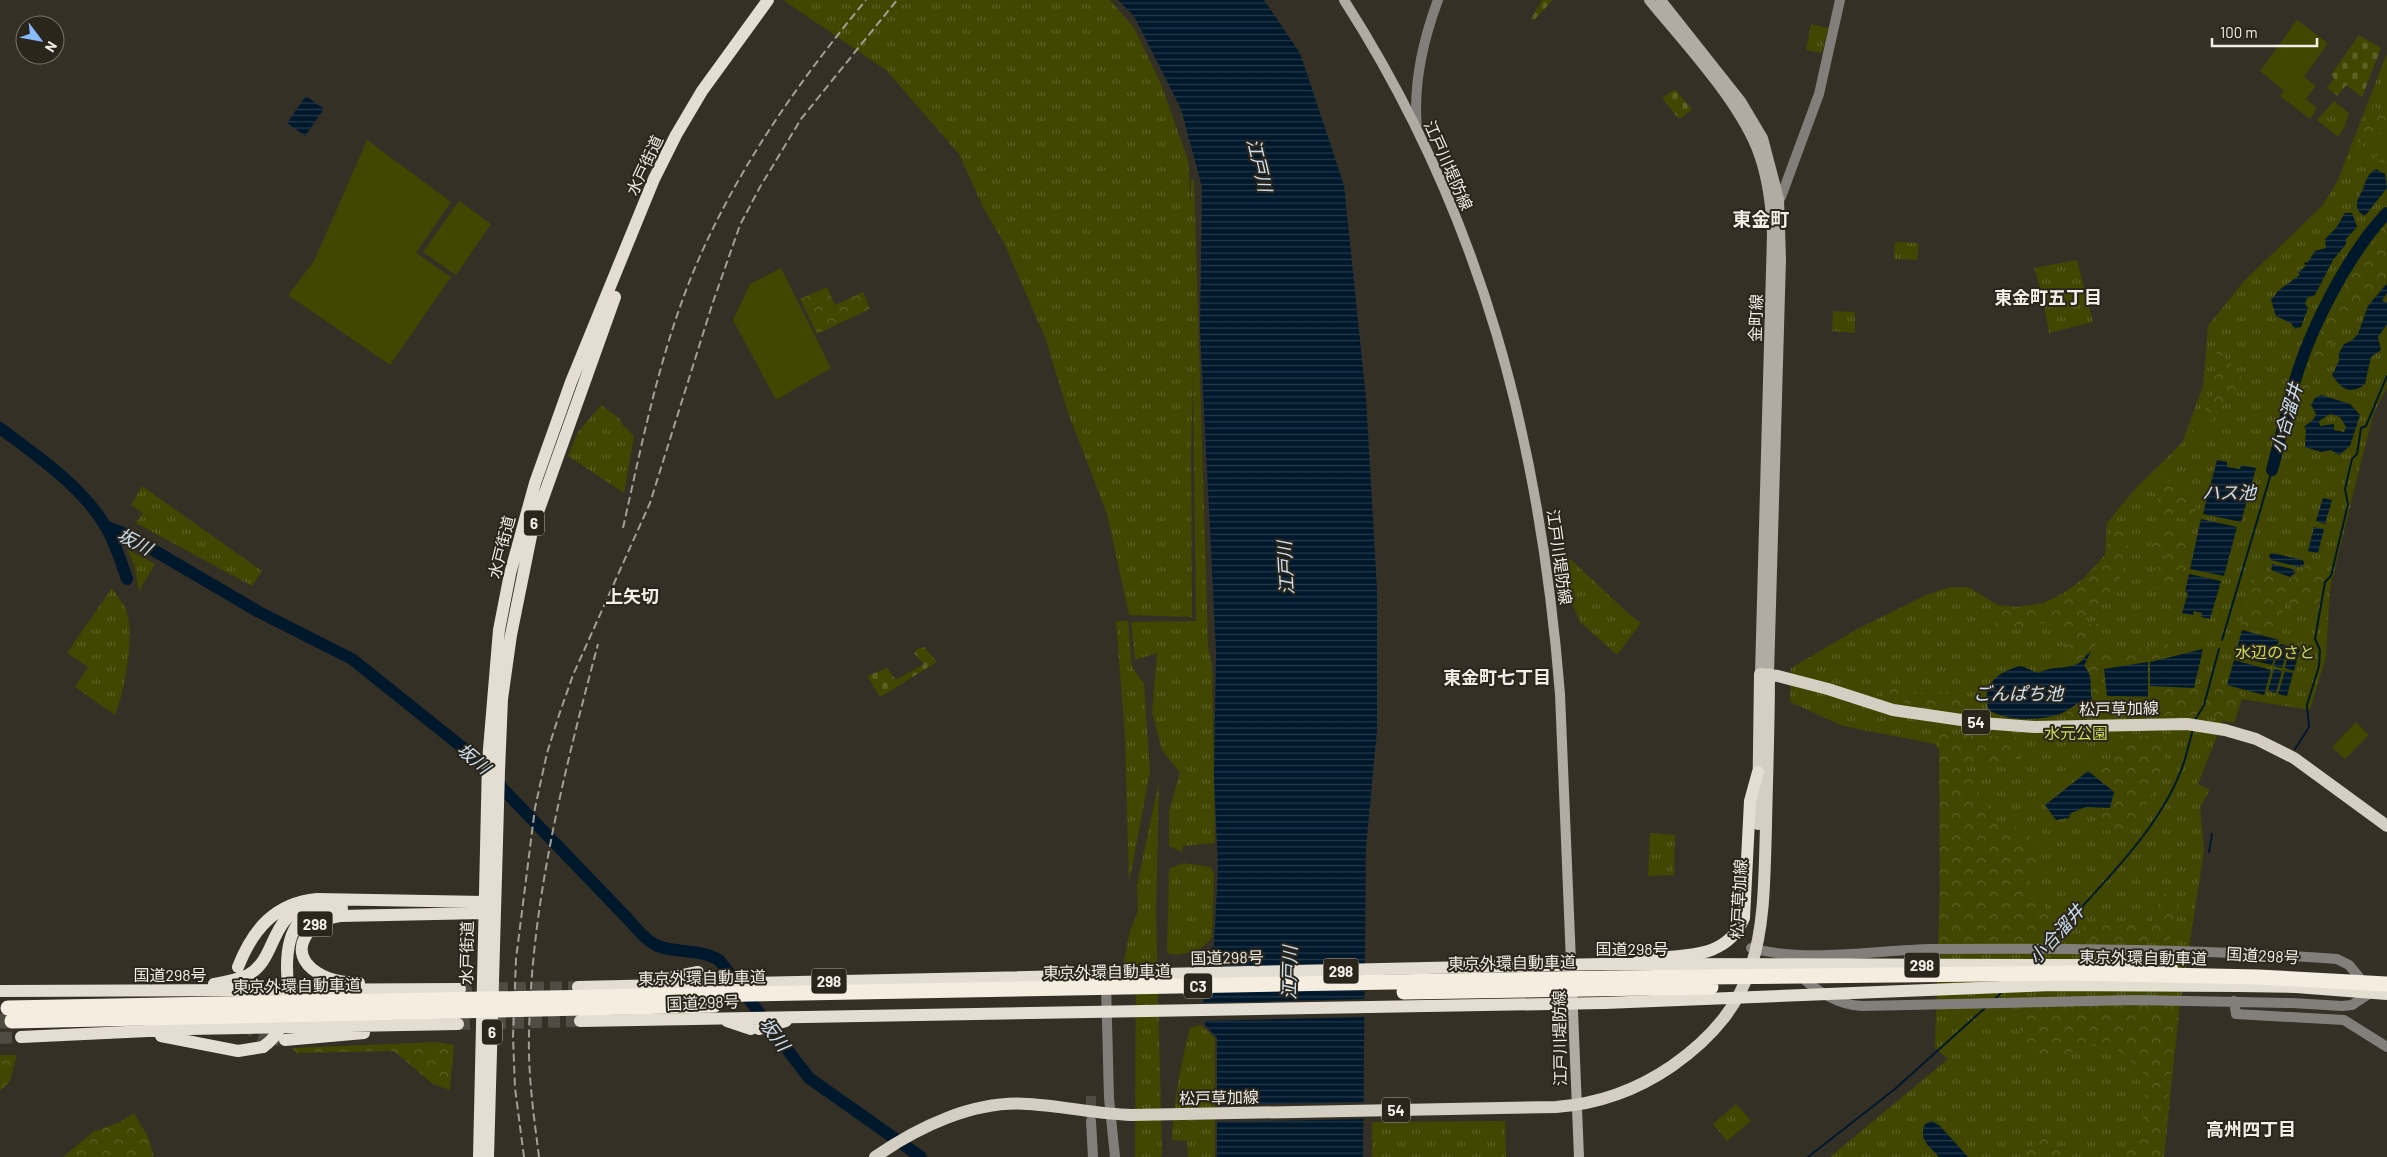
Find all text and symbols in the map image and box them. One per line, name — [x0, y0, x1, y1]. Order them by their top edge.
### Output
north arrow — [15, 15, 65, 65]
scale bar — [2212, 15, 2317, 47]
text: 100 m — [2220, 23, 2258, 41]
text: N — [42, 39, 61, 56]
street label: 江戸川堤防線 — [1421, 117, 1477, 213]
street label: 水戸街道 — [622, 132, 666, 198]
water label: 江戸川 — [1243, 136, 1277, 196]
district label: 東金町 — [1732, 207, 1790, 230]
district label: 東金町五丁目 — [1994, 286, 2102, 308]
street label: 金町線 — [1745, 294, 1765, 342]
water label: 小合溜井 — [2266, 378, 2307, 456]
water label: ハス池 — [2202, 481, 2258, 503]
street label: 江戸川堤防線 — [1544, 508, 1576, 606]
road number: 6 — [524, 510, 544, 536]
street label: 水戸街道 — [484, 514, 518, 580]
water label: 坂川 — [114, 523, 158, 560]
water label: 江戸川 — [1272, 538, 1297, 596]
district label: 上矢切 — [605, 585, 659, 607]
park label: 水辺のさと — [2235, 642, 2315, 661]
district label: 東金町七丁目 — [1443, 666, 1551, 688]
water label: ごんぱち池 — [1973, 682, 2065, 704]
street label: 松戸草加線 — [2079, 698, 2159, 718]
road number: 54 — [1962, 710, 1990, 734]
park label: 水元公園 — [2044, 723, 2108, 742]
water label: 坂川 — [453, 738, 496, 779]
street label: 松戸草加線 — [1726, 859, 1750, 939]
water label: 小合溜井 — [2024, 898, 2090, 968]
road number: 298 — [298, 912, 332, 936]
street label: 水戸街道 — [456, 921, 476, 985]
street label: 国道298号 — [1595, 939, 1669, 958]
water label: 江戸川 — [1278, 944, 1301, 1000]
street label: 国道298号 — [2226, 944, 2300, 966]
street label: 東京外環自動車道 — [2079, 946, 2207, 968]
street label: 国道298号 — [1190, 947, 1264, 967]
street label: 東京外環自動車道 — [1448, 951, 1576, 973]
road number: 298 — [1904, 952, 1940, 978]
road number: 298 — [1324, 958, 1358, 984]
street label: 東京外環自動車道 — [1043, 960, 1171, 982]
street label: 国道298号 — [133, 965, 207, 984]
street label: 東京外環自動車道 — [638, 966, 766, 988]
road number: 298 — [812, 968, 846, 994]
street label: 東京外環自動車道 — [233, 974, 361, 996]
road number: C3 — [1184, 974, 1212, 998]
street label: 江戸川堤防線 — [1549, 990, 1569, 1086]
street label: 国道298号 — [666, 991, 740, 1013]
water label: 坂川 — [755, 1013, 796, 1057]
road number: 6 — [482, 1020, 502, 1044]
street label: 松戸草加線 — [1179, 1087, 1259, 1107]
road number: 54 — [1382, 1098, 1410, 1122]
district label: 高州四丁目 — [2206, 1118, 2296, 1140]

